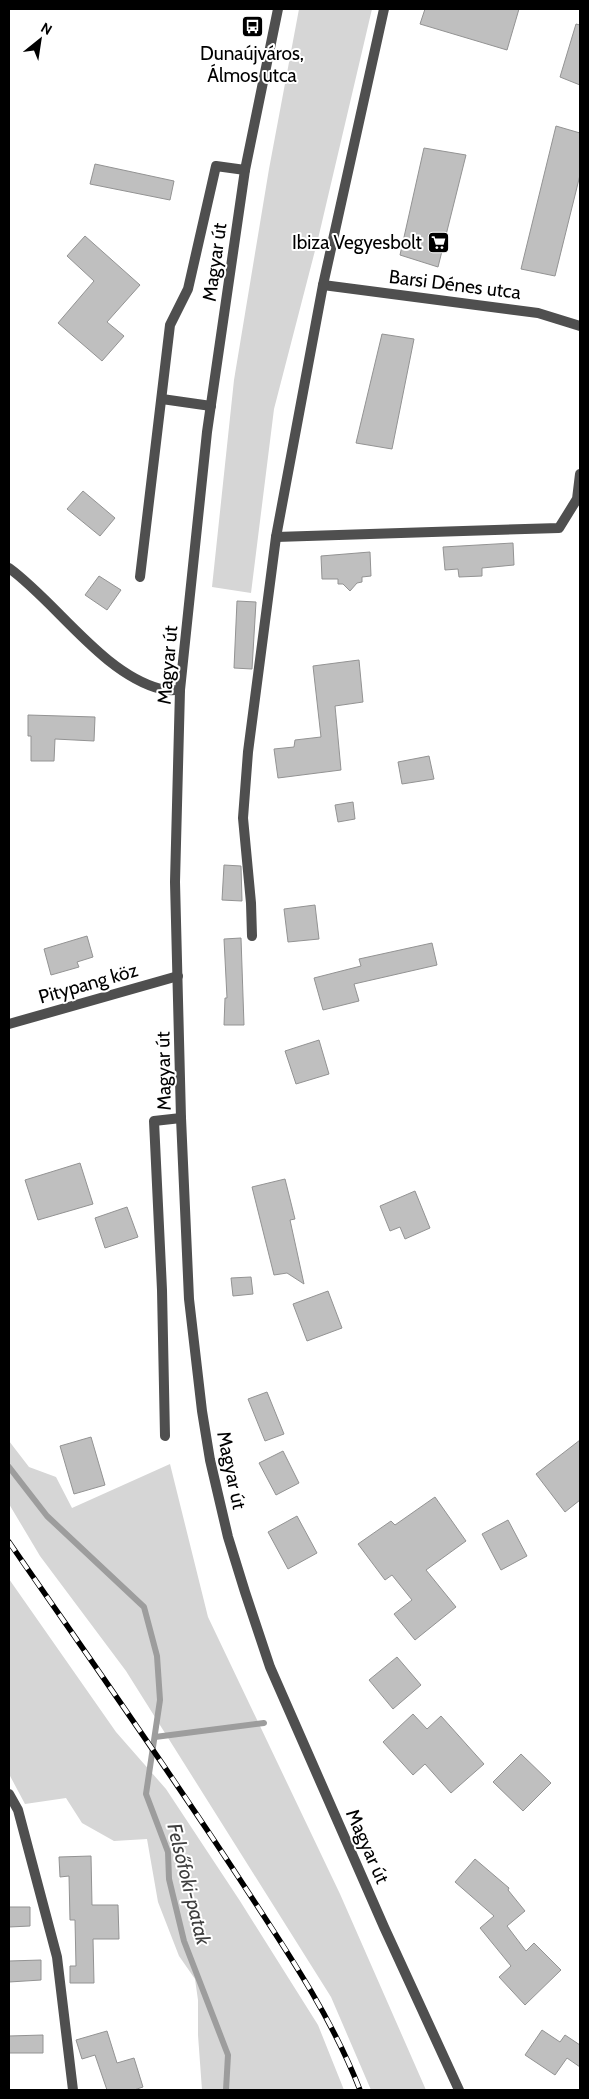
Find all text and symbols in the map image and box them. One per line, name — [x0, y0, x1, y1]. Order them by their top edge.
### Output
north arrow — [15, 15, 65, 65]
bus stop icon: Dunaújváros, Álmos utca — [240, 15, 264, 39]
text: N — [38, 18, 55, 39]
place label: Dunaújváros, Álmos utca — [200, 42, 304, 87]
street label: Magyar út — [198, 221, 231, 303]
supermarket icon: Ibiza Vegyesbolt — [426, 230, 450, 254]
place label: Ibiza Vegyesbolt — [292, 231, 423, 254]
street label: Barsi Dénes utca — [388, 265, 522, 304]
street label: Magyar út — [153, 624, 182, 705]
street label: Pitypang köz — [36, 958, 140, 1009]
street label: Magyar út — [151, 1031, 176, 1111]
street label: Magyar út — [212, 1429, 251, 1512]
street label: Magyar út — [341, 1805, 394, 1888]
water label: Felsőfoki-patak — [162, 1821, 216, 1949]

